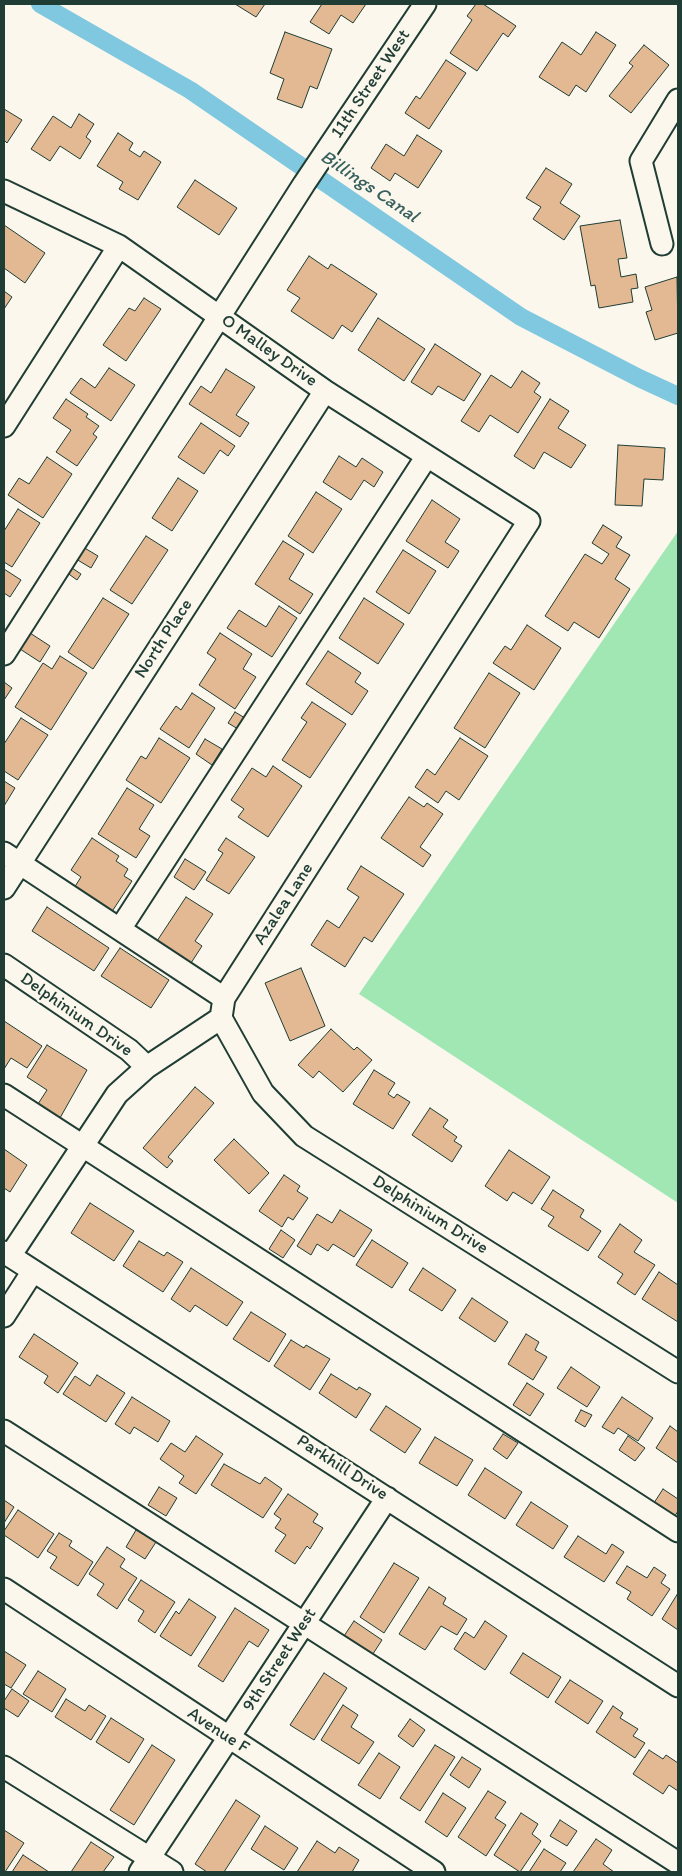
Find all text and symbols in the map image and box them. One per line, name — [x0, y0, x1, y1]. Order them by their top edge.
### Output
street label: 11th Street West — [327, 26, 415, 142]
water label: Billings Canal — [316, 146, 422, 228]
street label: O Malley Drive — [217, 310, 321, 392]
street label: North Place — [130, 595, 198, 683]
street label: Azalea Lane — [249, 859, 319, 949]
street label: Delphinium Drive — [16, 968, 136, 1062]
street label: Delphinium Drive — [368, 1171, 492, 1259]
street label: Parkhill Drive — [292, 1431, 392, 1505]
street label: 9th Street West — [238, 1604, 322, 1716]
street label: Avenue F — [183, 1703, 253, 1759]

